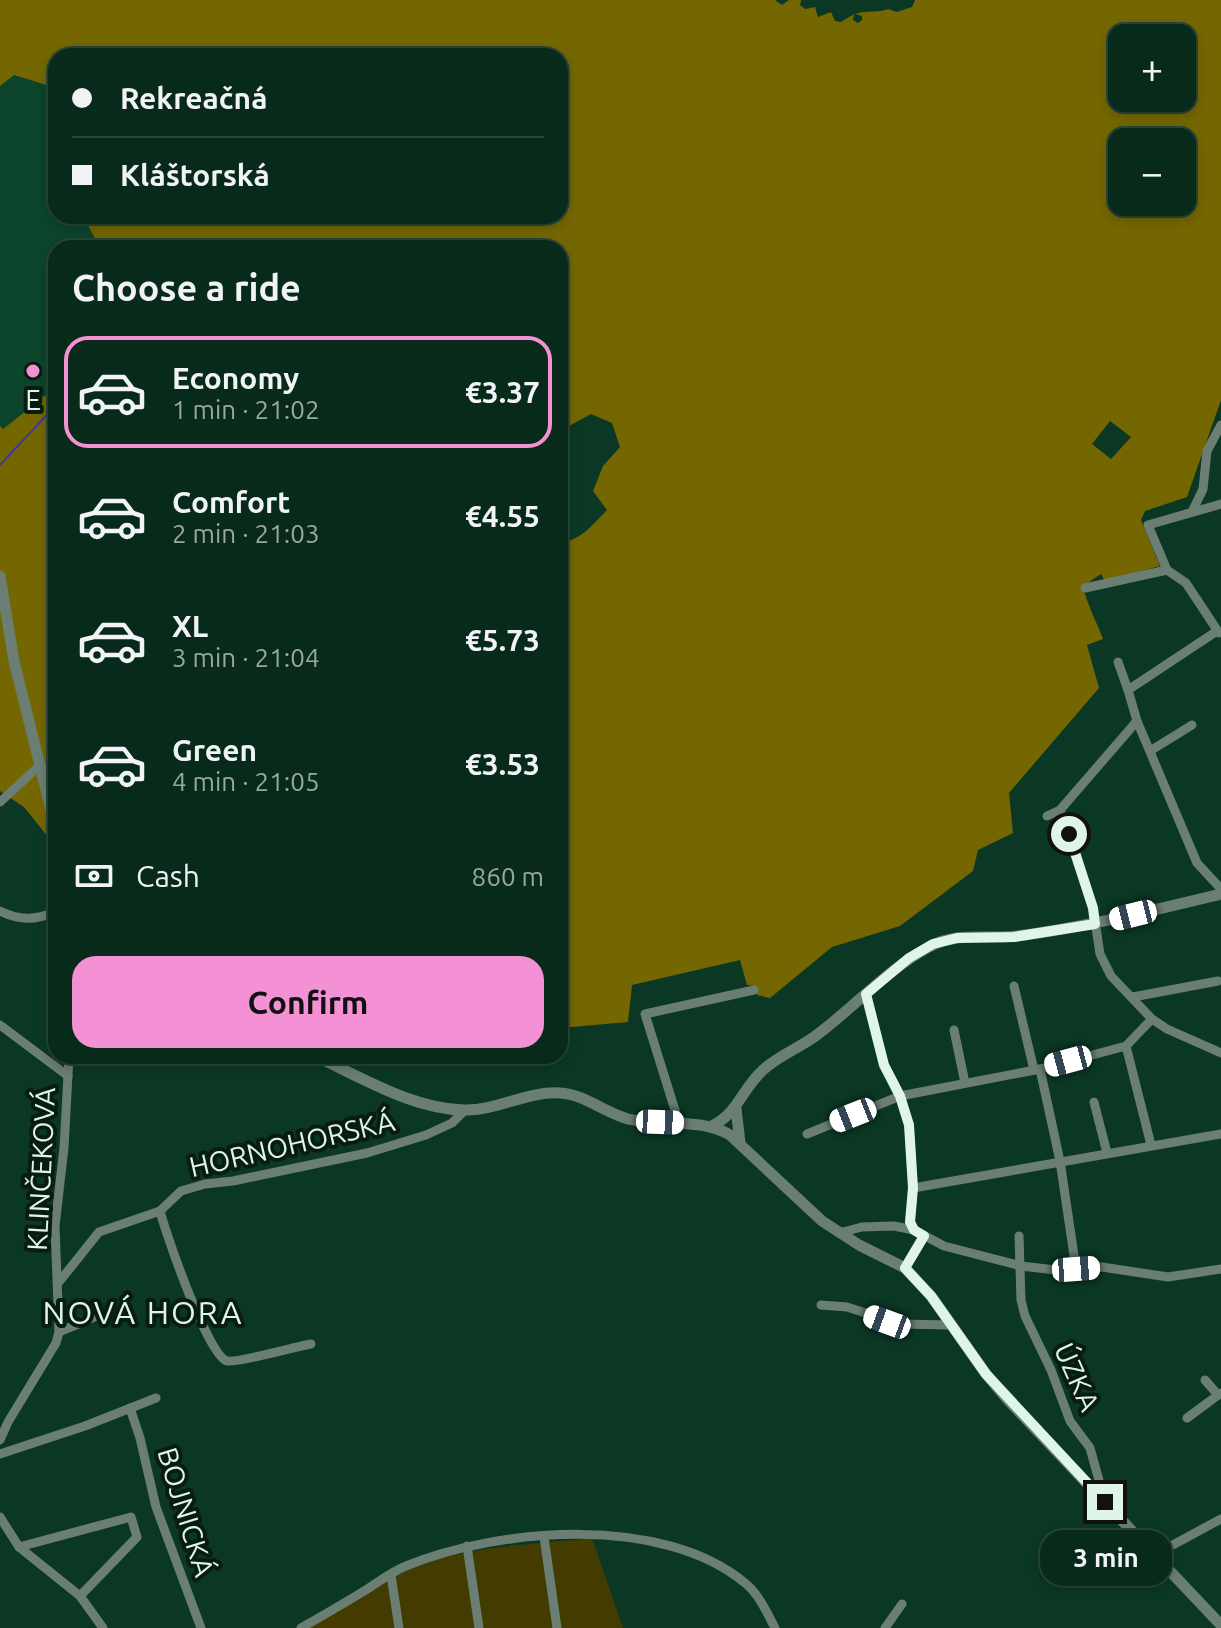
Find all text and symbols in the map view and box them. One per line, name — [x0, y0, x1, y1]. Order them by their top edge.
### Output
map controls — [1108, 24, 1196, 216]
button: + — [1108, 24, 1196, 112]
text: Rekreačná — [120, 81, 267, 115]
button: − — [1108, 128, 1196, 216]
text: Kláštorská — [120, 158, 270, 192]
text: Choose a ride — [72, 267, 301, 308]
icon: car — [76, 356, 148, 428]
text: Economy — [172, 361, 299, 395]
marker: E — [24, 362, 42, 380]
text: €3.37 — [465, 375, 540, 409]
place label: E — [25, 384, 41, 415]
text: 1 min · 21:02 — [172, 395, 320, 424]
icon: car — [76, 480, 148, 552]
text: Comfort — [172, 485, 290, 519]
text: €4.55 — [465, 499, 540, 533]
text: 2 min · 21:03 — [172, 519, 320, 548]
icon: car — [76, 604, 148, 676]
text: XL — [172, 609, 208, 643]
text: €5.73 — [465, 623, 540, 657]
text: 3 min · 21:04 — [172, 643, 320, 672]
icon: car — [76, 728, 148, 800]
text: Green — [172, 733, 257, 767]
text: €3.53 — [465, 747, 540, 781]
text: 4 min · 21:05 — [172, 767, 320, 796]
route start — [1051, 816, 1087, 852]
icon: cash — [72, 854, 116, 898]
text: Cash — [136, 859, 200, 893]
text: 860 m — [472, 862, 544, 891]
car — [1107, 898, 1159, 932]
button: Confirm — [72, 956, 544, 1048]
car — [1042, 1043, 1094, 1079]
street label: KLINČEKOVÁ — [20, 1086, 60, 1251]
car — [826, 1095, 880, 1135]
street label: HORNOHORSKÁ — [186, 1104, 398, 1182]
car — [636, 1109, 684, 1135]
car — [1051, 1255, 1101, 1283]
district label: NOVÁ HORA — [43, 1294, 243, 1330]
car — [860, 1303, 914, 1341]
street label: ÚZKA — [1049, 1338, 1107, 1416]
street label: BOJNICKÁ — [152, 1443, 222, 1580]
route end — [1087, 1484, 1123, 1520]
callout: 3 min — [1039, 1530, 1171, 1586]
text: 3 min — [1073, 1543, 1139, 1572]

